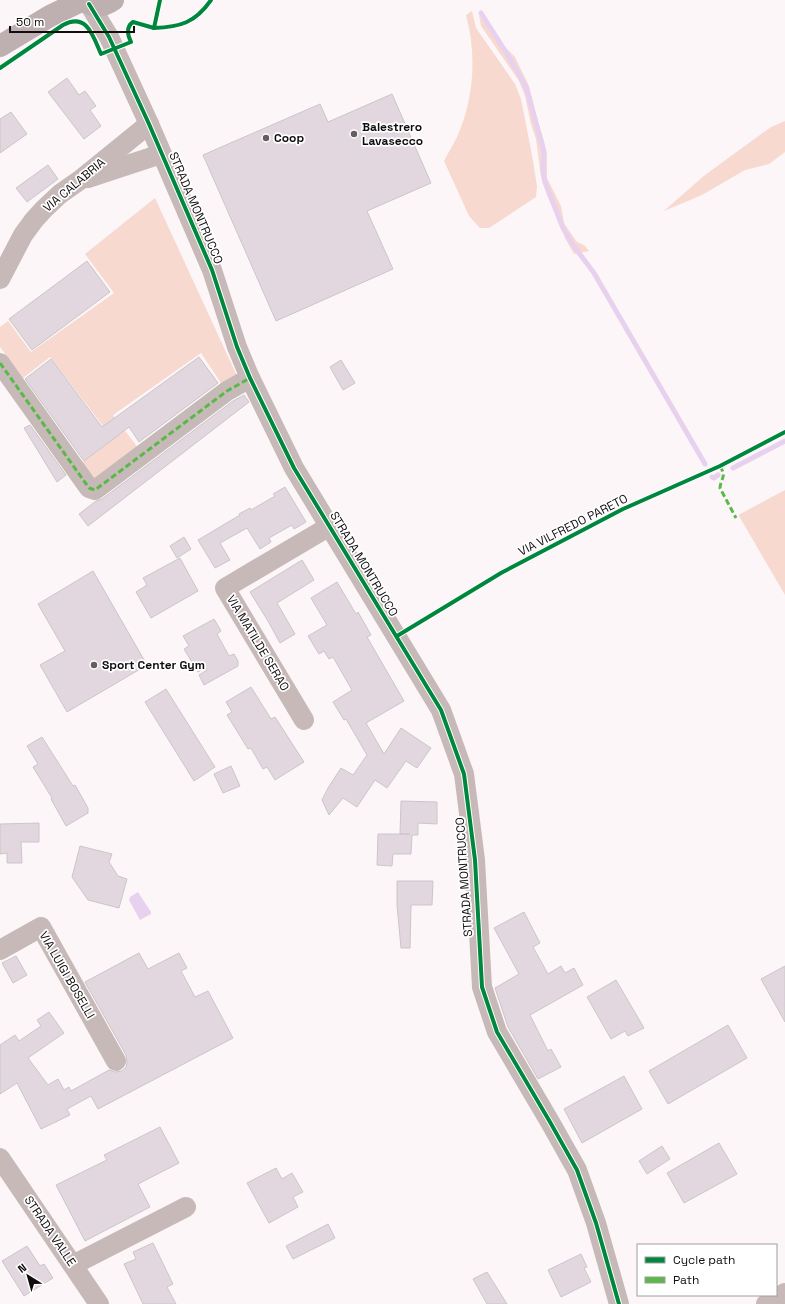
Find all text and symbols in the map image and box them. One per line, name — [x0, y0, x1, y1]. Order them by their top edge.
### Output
scale bar — [10, 8, 134, 34]
text: 50 m — [16, 14, 44, 30]
place label: Balestrero Lavasecco — [362, 119, 423, 149]
marker: Balestrero Lavasecco — [349, 129, 359, 139]
place label: Coop — [274, 130, 304, 146]
marker: Coop — [261, 133, 271, 143]
street label: STRADA MONTRUCCO — [165, 150, 227, 266]
street label: VIA CALABRIA — [40, 154, 109, 216]
street label: VIA VILFREDO PARETO — [516, 490, 630, 560]
street label: STRADA MONTRUCCO — [326, 508, 402, 620]
street label: VIA MATILDE SERAO — [223, 592, 293, 694]
place label: Sport Center Gym — [102, 657, 205, 673]
marker: Sport Center Gym — [89, 660, 99, 670]
street label: STRADA MONTRUCCO — [452, 817, 476, 937]
street label: VIA LUIGI BOSELLI — [36, 928, 98, 1022]
street label: STRADA VALLE — [21, 1193, 80, 1269]
legend — [637, 1244, 777, 1296]
text: Cycle path — [673, 1252, 735, 1268]
north arrow — [8, 1256, 48, 1296]
text: N — [15, 1260, 29, 1276]
text: Path — [673, 1272, 699, 1288]

